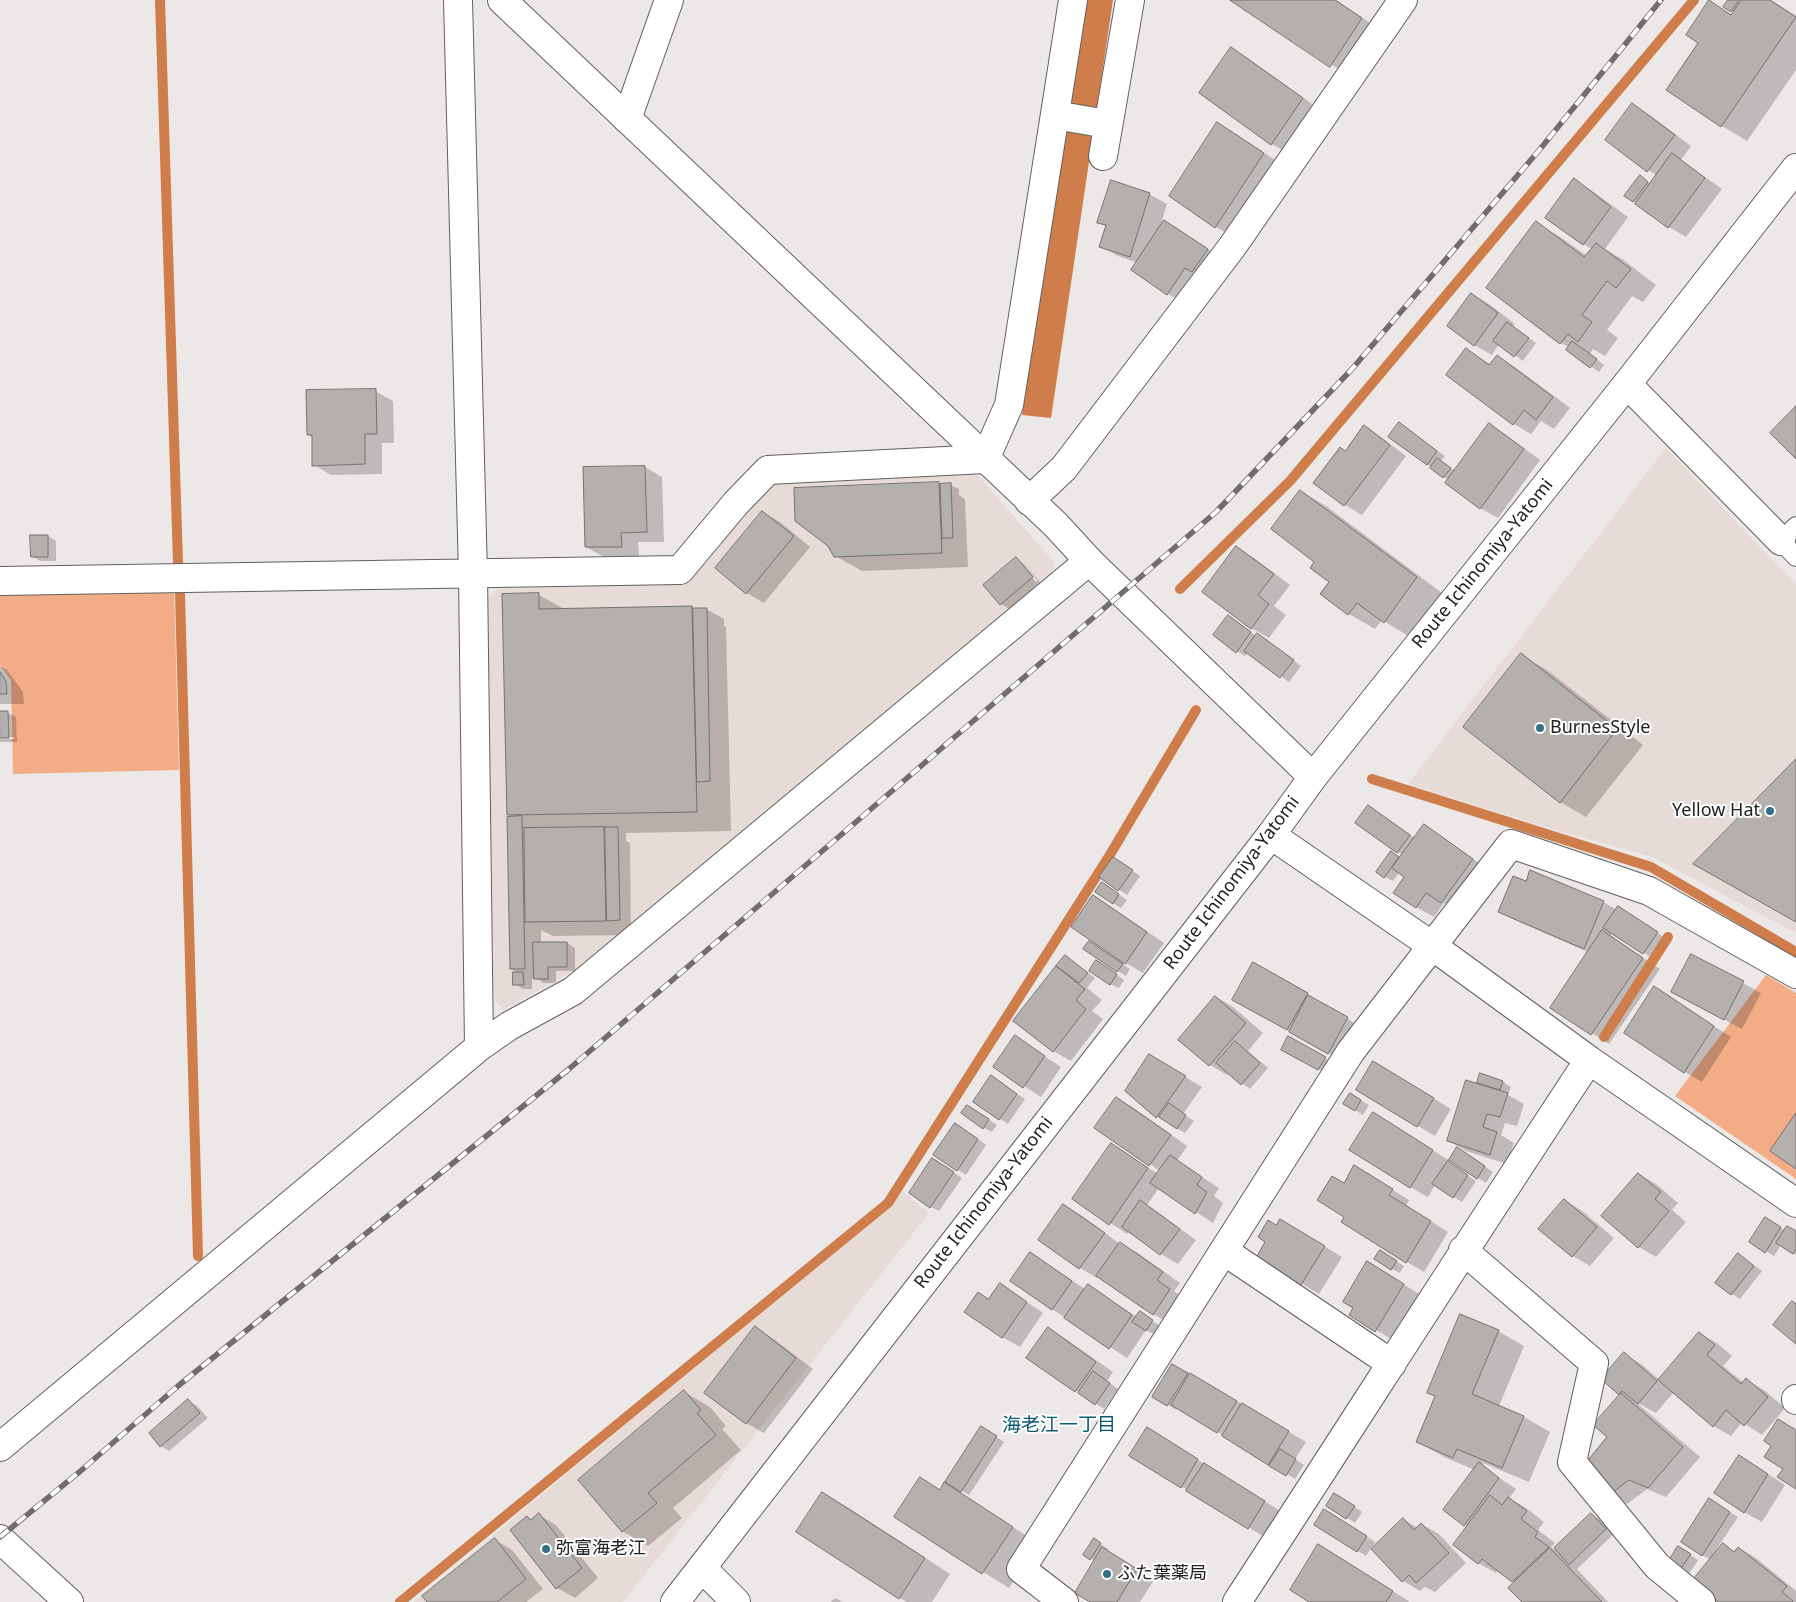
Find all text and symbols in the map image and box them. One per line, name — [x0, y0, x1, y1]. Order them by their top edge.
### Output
street label: Route Ichinomiya-Yatomi — [1408, 475, 1558, 653]
place label: BurnesStyle — [1550, 717, 1651, 739]
marker: BurnesStyle — [1534, 722, 1546, 734]
street label: Route Ichinomiya-Yatomi — [1160, 792, 1304, 974]
place label: Yellow Hat — [1672, 800, 1760, 822]
marker: Yellow Hat — [1764, 805, 1776, 817]
street label: Route Ichinomiya-Yatomi — [910, 1113, 1058, 1293]
district label: 海老江一丁目 — [1002, 1415, 1116, 1437]
place label: 弥富海老江 — [556, 1538, 646, 1560]
marker: 弥富海老江 — [540, 1543, 552, 1555]
place label: ふた葉薬局 — [1117, 1563, 1207, 1585]
marker: ふた葉薬局 — [1101, 1568, 1113, 1580]

